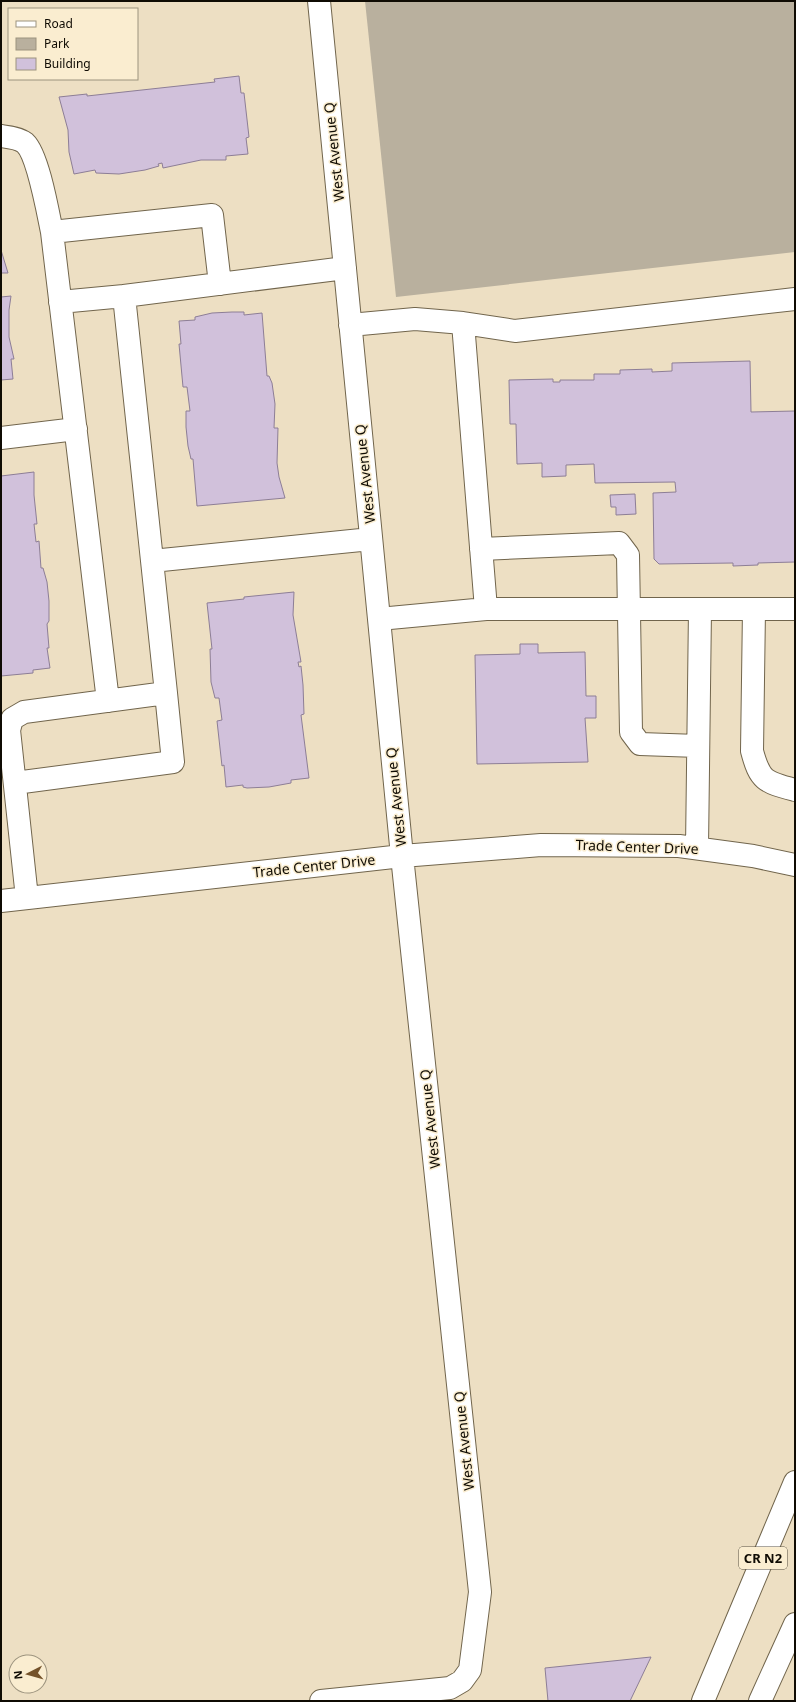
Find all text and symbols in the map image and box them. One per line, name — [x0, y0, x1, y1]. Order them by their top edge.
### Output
legend — [8, 8, 138, 80]
text: Road — [44, 15, 73, 32]
text: Park — [44, 35, 70, 52]
text: Building — [44, 55, 91, 72]
street label: West Avenue Q — [319, 101, 348, 203]
street label: West Avenue Q — [350, 423, 379, 525]
street label: West Avenue Q — [381, 746, 410, 848]
street label: Trade Center Drive — [575, 835, 699, 858]
street label: Trade Center Drive — [252, 850, 376, 881]
street label: West Avenue Q — [415, 1068, 444, 1170]
street label: West Avenue Q — [449, 1390, 478, 1492]
road number: CR N2 — [739, 1547, 787, 1569]
north arrow — [8, 1654, 48, 1694]
text: N — [10, 1670, 25, 1680]

